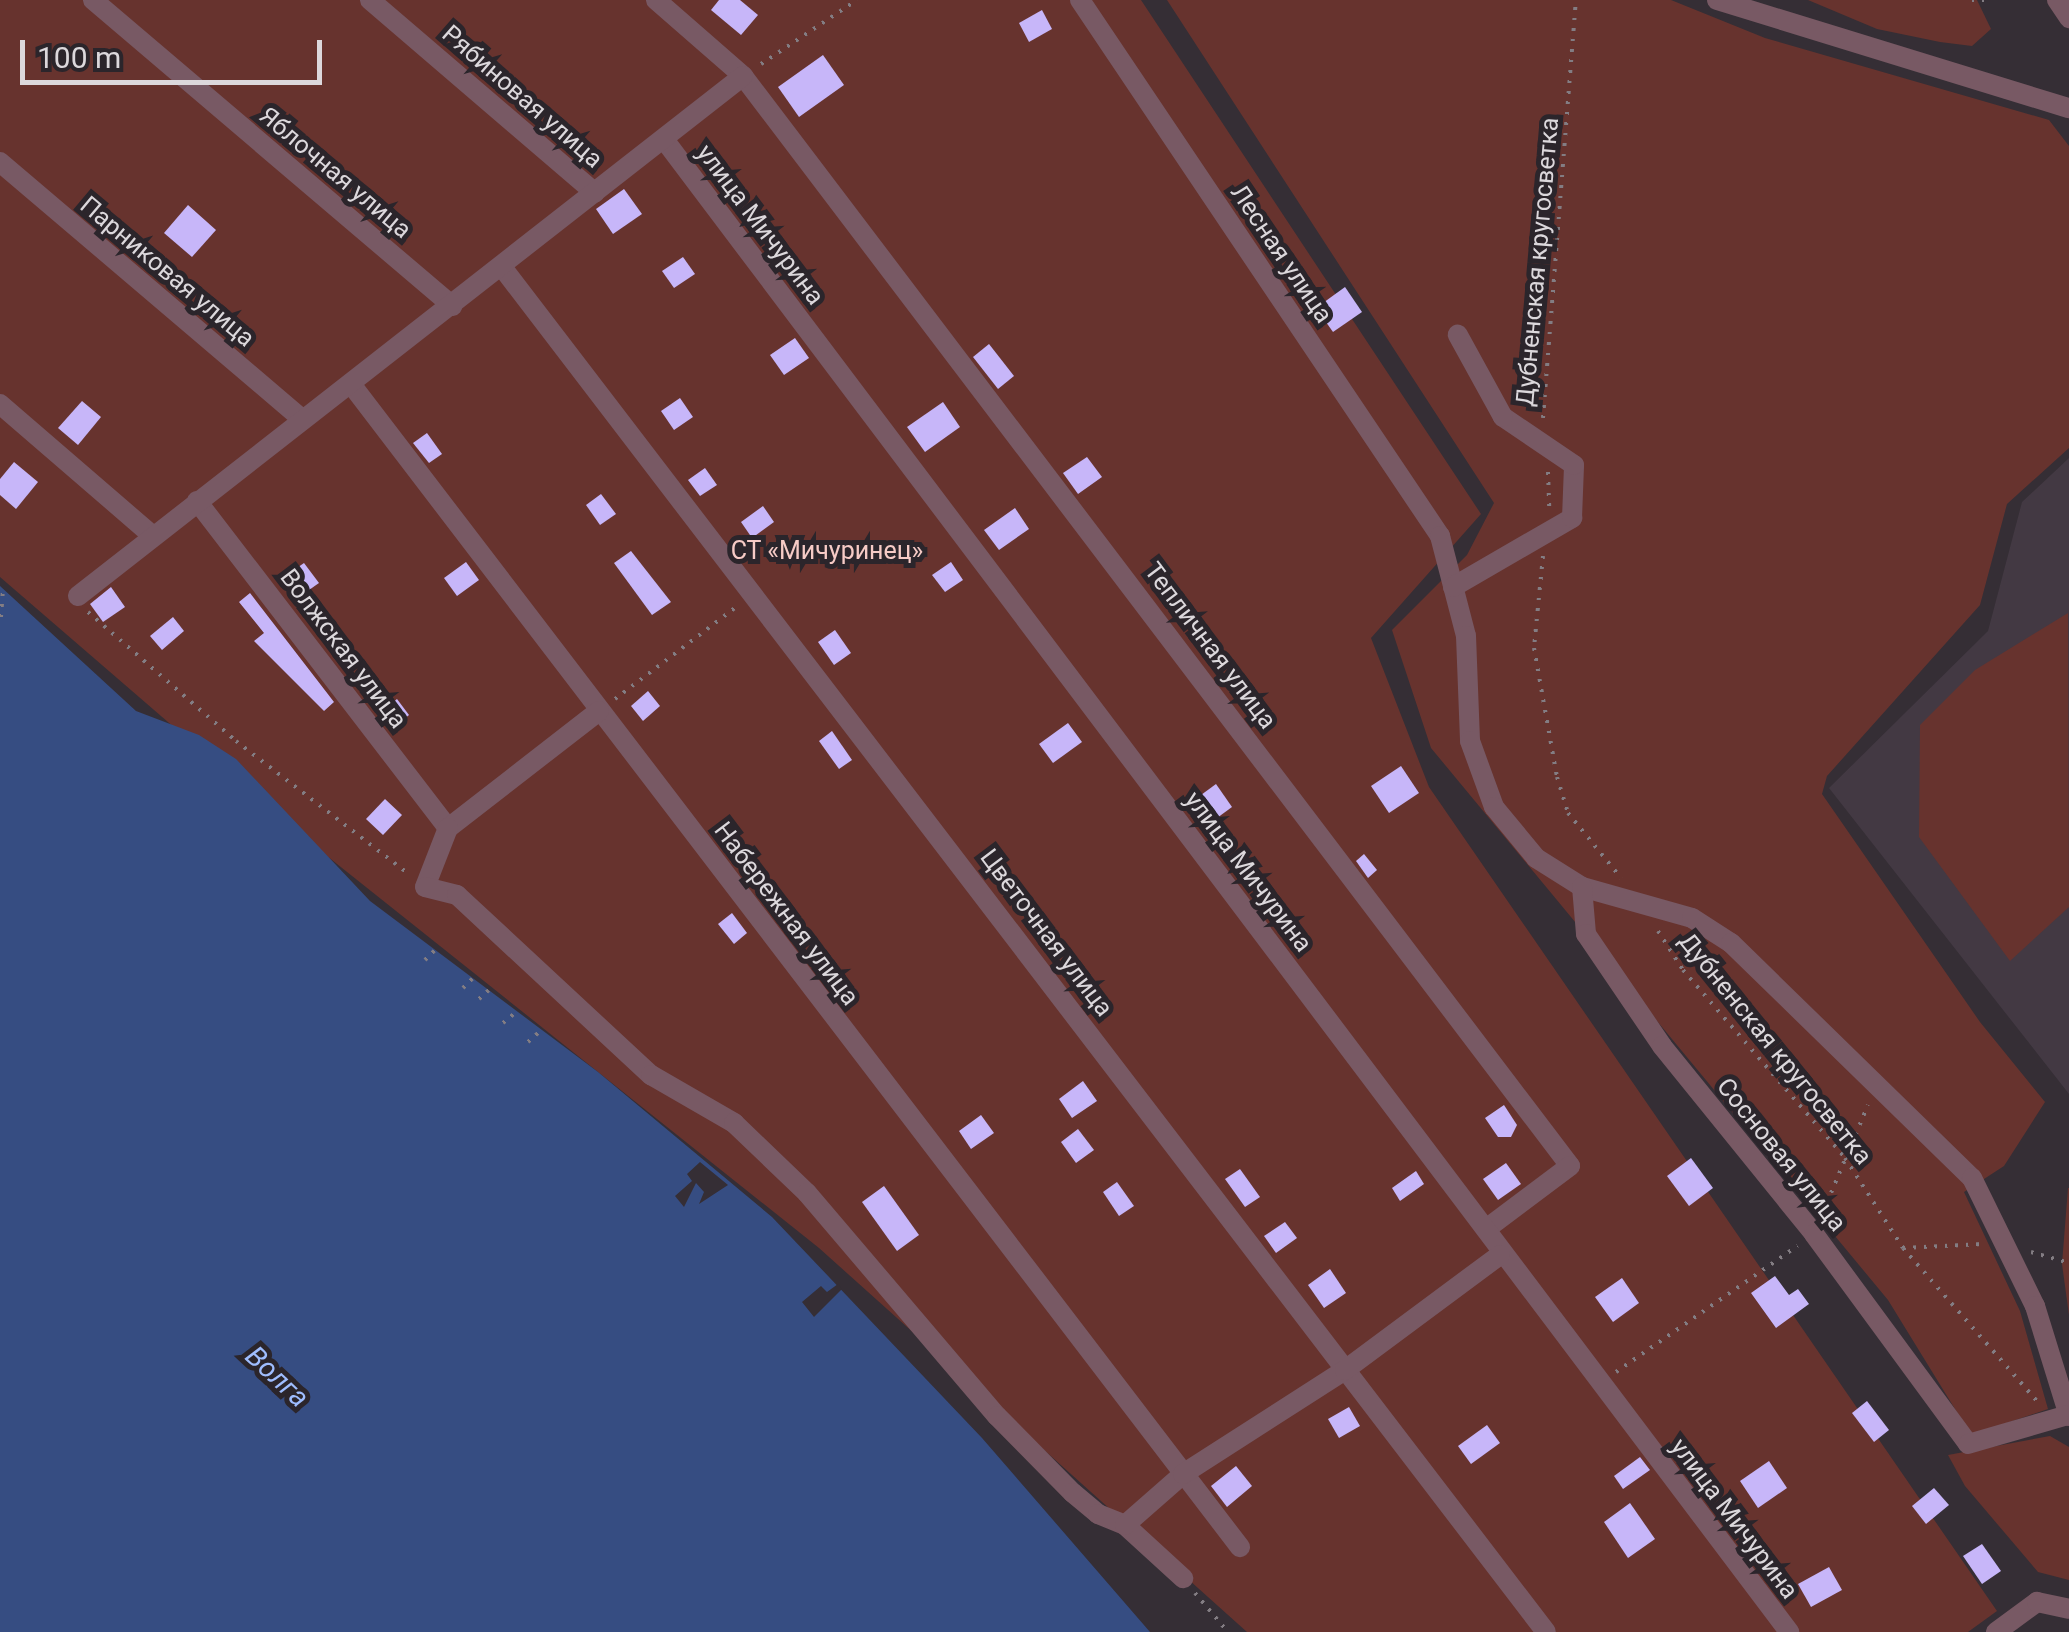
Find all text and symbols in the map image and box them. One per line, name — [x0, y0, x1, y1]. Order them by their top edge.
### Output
street label: Рябиновая улица — [436, 19, 608, 175]
scale bar — [25, 20, 328, 82]
text: 100 m — [37, 40, 121, 75]
street label: Яблочная улица — [253, 101, 417, 245]
street label: Дубненская кругосветка — [1510, 116, 1566, 408]
street label: улица Мичурина — [690, 139, 830, 311]
street label: Лесная улица — [1224, 179, 1338, 329]
street label: Парниковая улица — [74, 190, 260, 354]
park label: СТ «Мичуринец» — [730, 536, 924, 566]
street label: Тепличная улица — [1138, 557, 1282, 735]
street label: Волжская улица — [273, 563, 413, 735]
street label: улица Мичурина — [1178, 786, 1318, 958]
street label: Набережная улица — [707, 817, 865, 1011]
street label: Цветочная улица — [973, 843, 1119, 1023]
street label: Дубненская кругосветка — [1672, 927, 1878, 1171]
street label: Сосновая улица — [1710, 1072, 1852, 1238]
water label: Волга — [238, 1339, 316, 1415]
street label: улица Мичурина — [1664, 1433, 1804, 1605]

